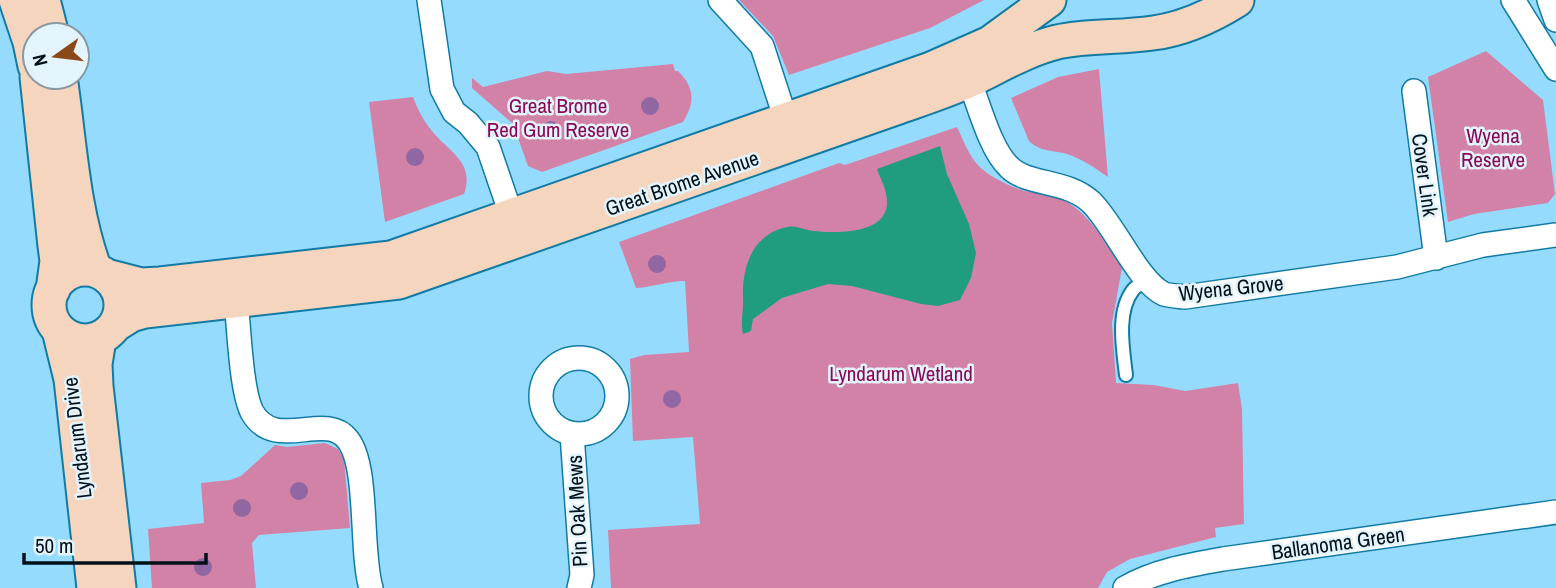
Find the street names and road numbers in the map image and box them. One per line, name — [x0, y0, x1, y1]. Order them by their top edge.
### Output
street label: Cover Link — [1405, 132, 1445, 219]
street label: Great Brome Avenue — [601, 143, 763, 223]
street label: Wyena Grove — [1177, 268, 1285, 308]
street label: Lyndarum Drive — [55, 376, 99, 500]
street label: Pin Oak Mews — [560, 454, 594, 568]
street label: Ballanoma Green — [1270, 519, 1406, 567]

